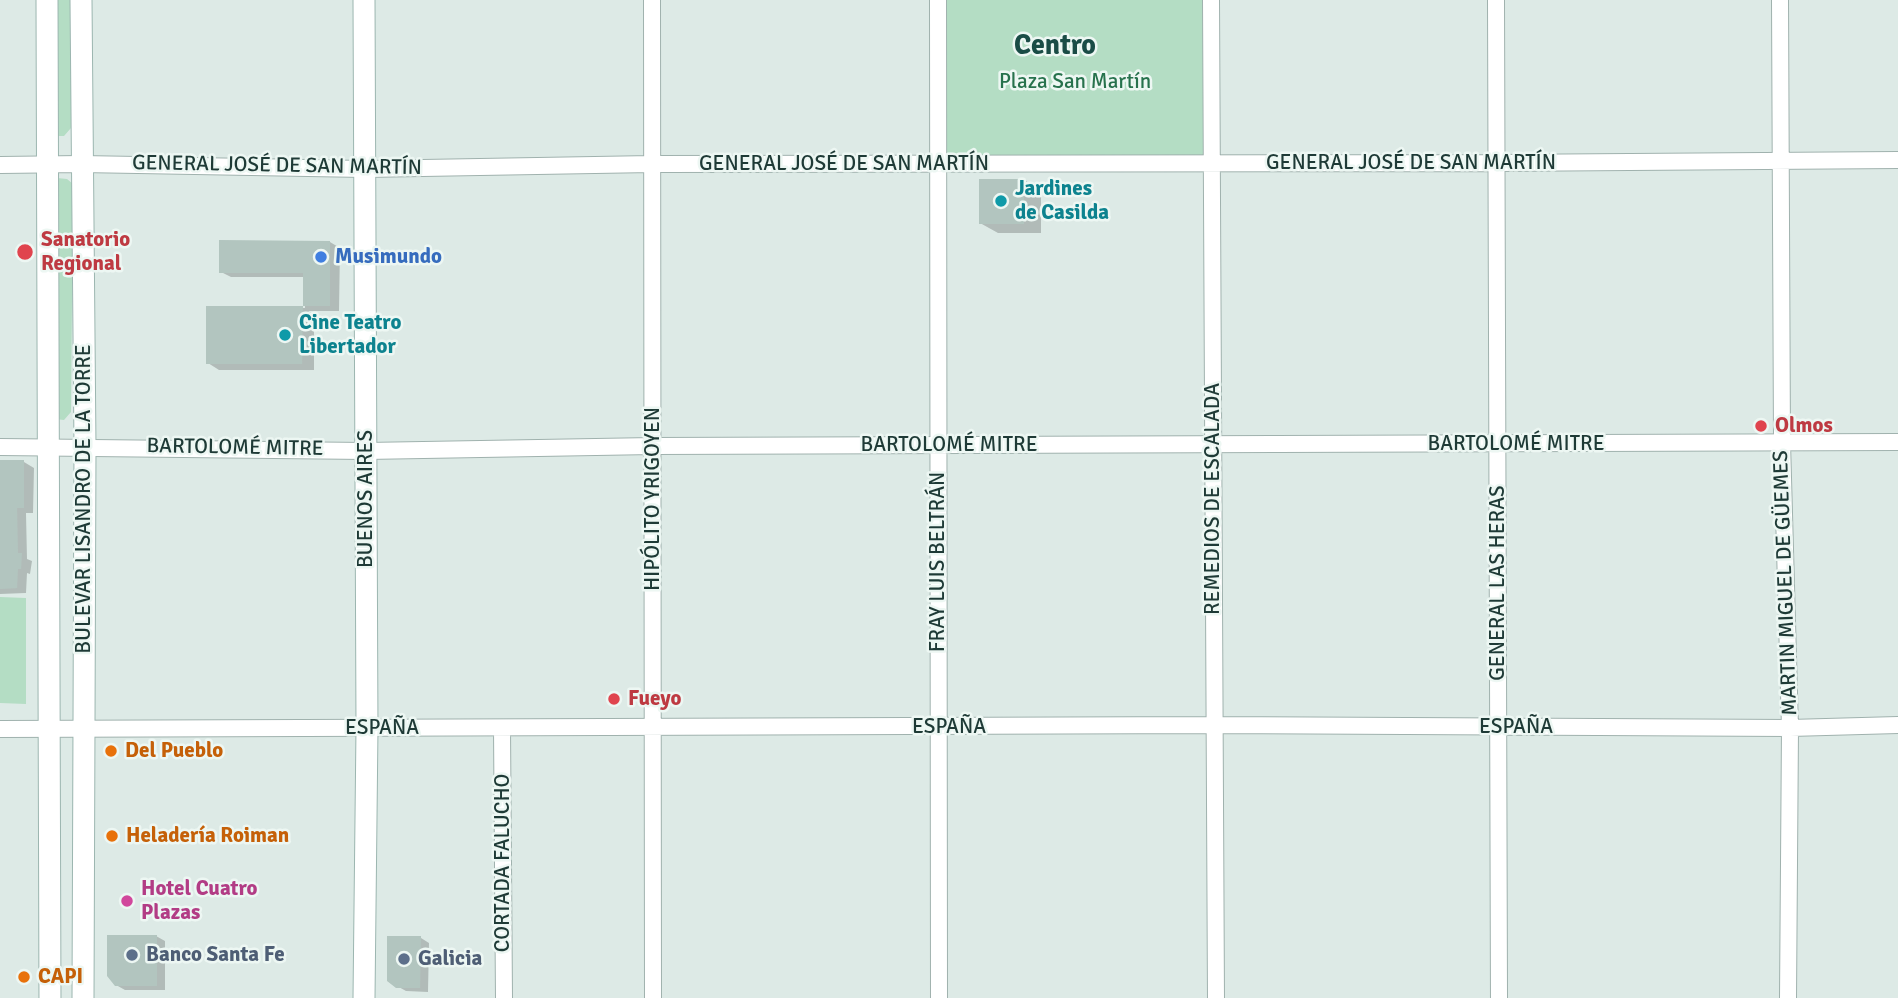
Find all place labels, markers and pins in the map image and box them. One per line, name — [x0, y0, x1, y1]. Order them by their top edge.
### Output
place label: Jardines de Casilda — [1015, 176, 1109, 226]
marker: Jardines de Casilda — [993, 193, 1009, 209]
place label: Sanatorio Regional — [41, 227, 130, 277]
marker: Sanatorio Regional — [15, 242, 35, 262]
place label: Musimundo — [335, 244, 442, 270]
marker: Musimundo — [313, 249, 329, 265]
place label: Cine Teatro Libertador — [299, 310, 401, 360]
marker: Cine Teatro Libertador — [277, 327, 293, 343]
place label: Olmos — [1775, 413, 1833, 439]
marker: Olmos — [1753, 418, 1769, 434]
place label: Fueyo — [628, 686, 681, 712]
marker: Fueyo — [606, 691, 622, 707]
place label: Del Pueblo — [125, 738, 223, 764]
marker: Del Pueblo — [103, 743, 119, 759]
place label: Heladería Roiman — [126, 823, 289, 849]
marker: Heladería Roiman — [104, 828, 120, 844]
place label: Hotel Cuatro Plazas — [141, 876, 257, 926]
marker: Hotel Cuatro Plazas — [119, 893, 135, 909]
place label: Banco Santa Fe — [146, 942, 285, 968]
place label: Galicia — [418, 946, 482, 972]
marker: Banco Santa Fe — [124, 947, 140, 963]
marker: Galicia — [396, 951, 412, 967]
place label: CAPI — [38, 964, 83, 990]
marker: CAPI — [16, 969, 32, 985]

